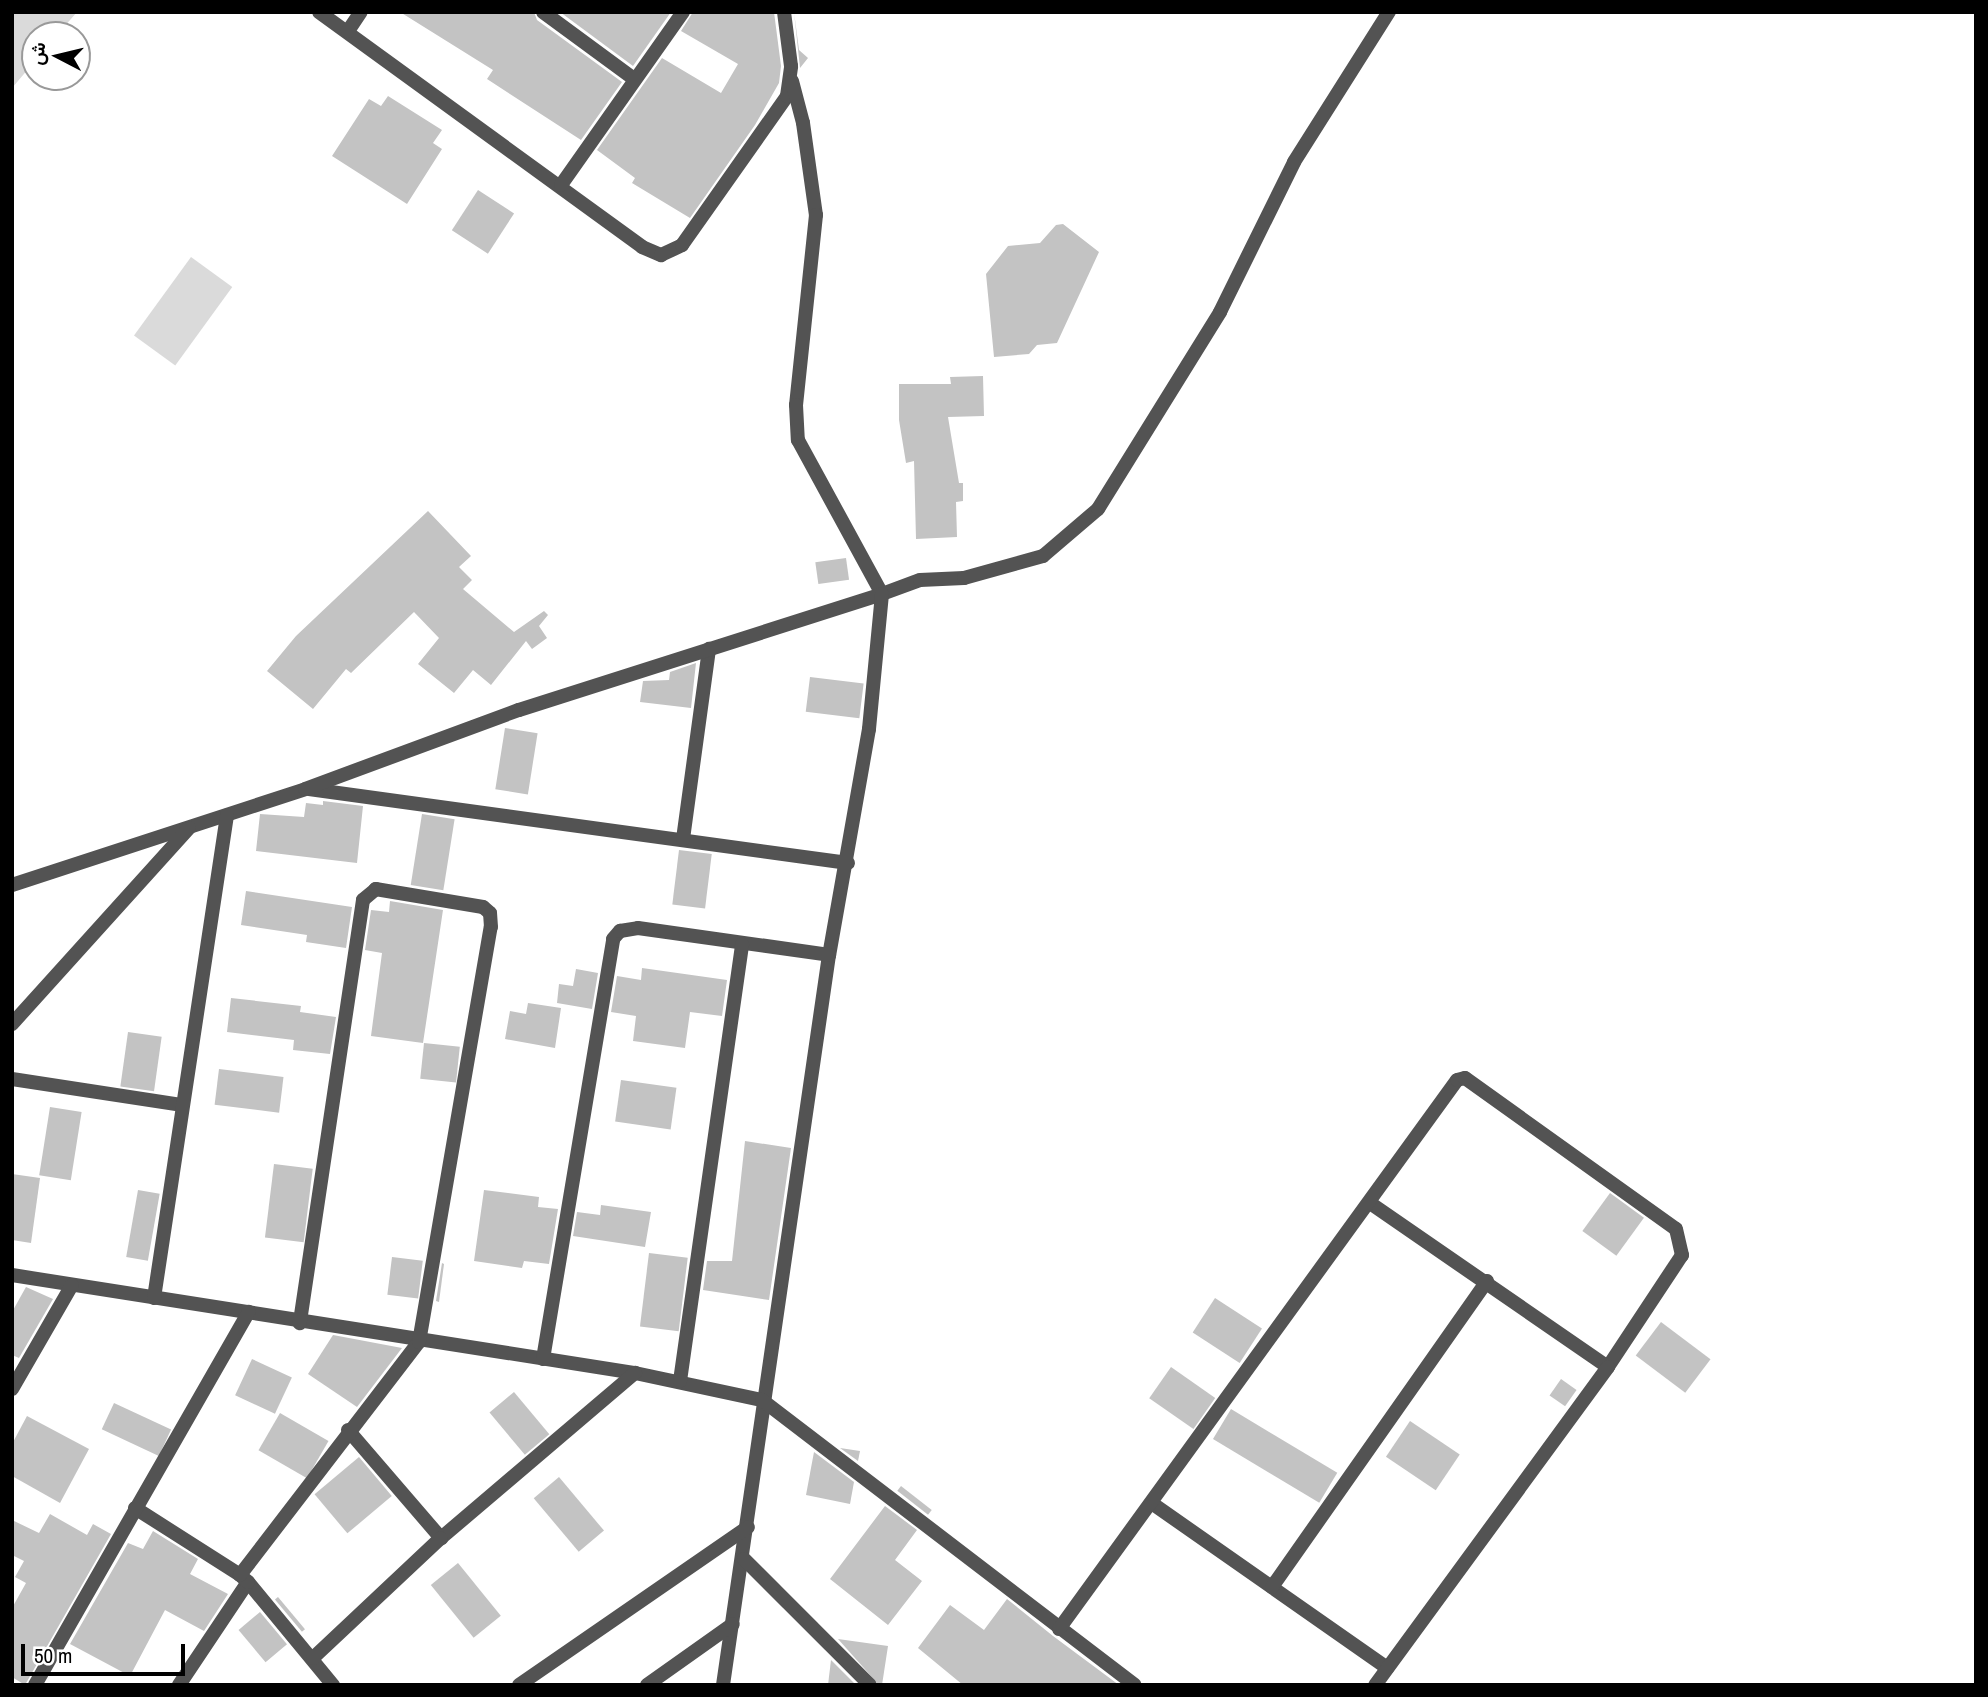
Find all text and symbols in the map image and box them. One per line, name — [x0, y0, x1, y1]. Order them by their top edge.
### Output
north arrow — [21, 21, 91, 91]
text: ش — [23, 41, 51, 67]
scale bar — [24, 1630, 189, 1674]
text: 50 m — [34, 1641, 72, 1670]

